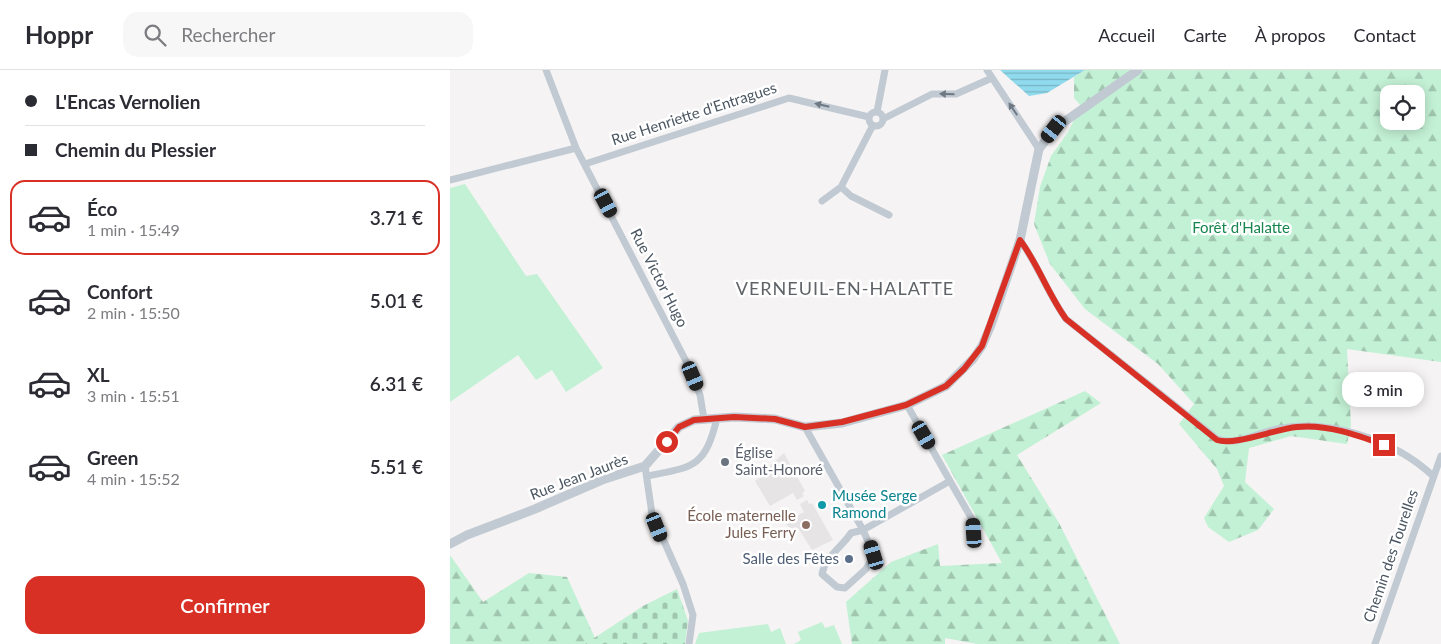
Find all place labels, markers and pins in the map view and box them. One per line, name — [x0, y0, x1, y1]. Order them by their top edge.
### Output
place label: Église Saint-Honoré — [735, 443, 823, 478]
marker: Église Saint-Honoré — [719, 456, 731, 468]
place label: Musée Serge Ramond — [832, 486, 917, 521]
marker: Musée Serge Ramond — [816, 499, 828, 511]
place label: École maternelle Jules Ferry — [687, 506, 796, 541]
marker: École maternelle Jules Ferry — [800, 519, 812, 531]
place label: Salle des Fêtes — [743, 549, 839, 567]
marker: Salle des Fêtes — [843, 553, 855, 565]

